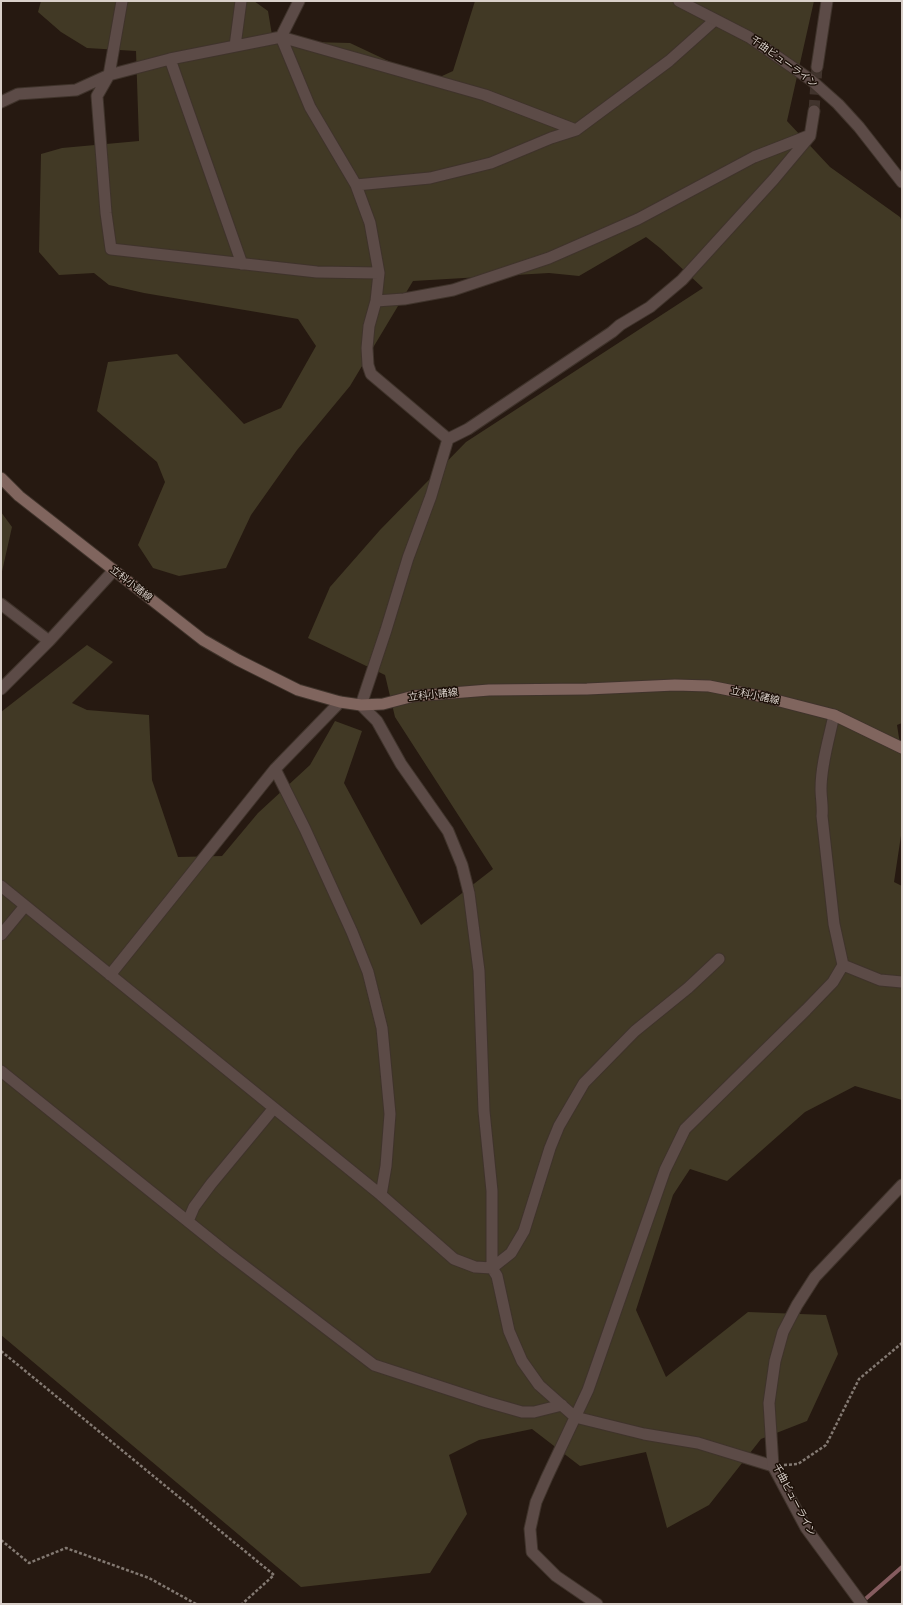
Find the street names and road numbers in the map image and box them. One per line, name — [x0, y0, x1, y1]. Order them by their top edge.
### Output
street label: 千曲ビューライン — [748, 34, 820, 90]
street label: 立科小諸線 — [108, 564, 154, 604]
street label: 立科小諸線 — [729, 685, 781, 707]
street label: 立科小諸線 — [408, 686, 458, 704]
street label: 千曲ビューライン — [770, 1462, 818, 1538]

